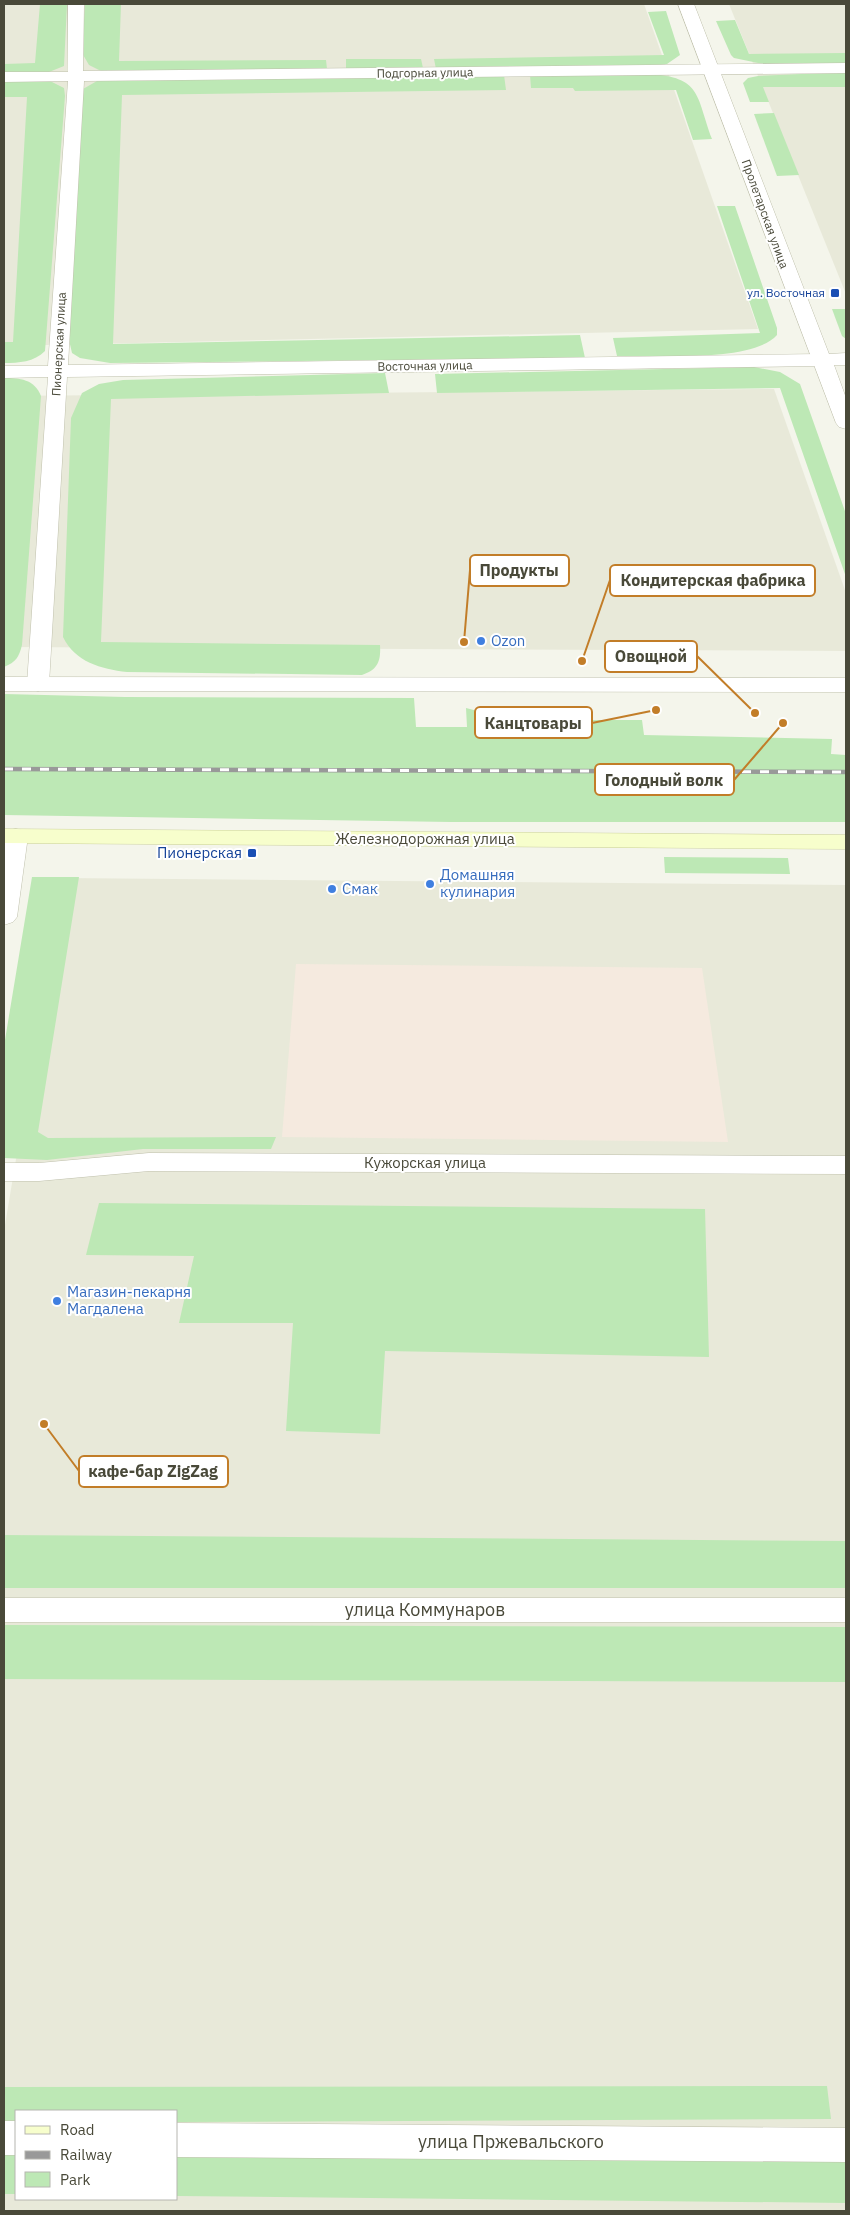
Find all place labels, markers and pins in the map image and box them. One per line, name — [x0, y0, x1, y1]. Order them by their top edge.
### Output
place label: ул. Восточная — [747, 285, 825, 300]
marker: ул. Восточная — [829, 287, 841, 299]
callout: Продукты — [470, 555, 569, 586]
callout: Кондитерская фабрика — [610, 565, 815, 596]
place label: Ozon — [491, 631, 525, 650]
marker: Ozon — [475, 635, 487, 647]
callout: Овощной — [605, 641, 697, 672]
callout: Канцтовары — [475, 707, 592, 738]
callout: Голодный волк — [595, 764, 734, 795]
place label: Пионерская — [157, 843, 242, 862]
marker: Пионерская — [246, 847, 258, 859]
place label: Домашняя кулинария — [440, 865, 515, 901]
marker: Домашняя кулинария — [424, 878, 436, 890]
place label: Смак — [342, 879, 378, 898]
marker: Смак — [326, 883, 338, 895]
place label: Магазин-пекарня Магдалена — [67, 1282, 191, 1318]
marker: Магазин-пекарня Магдалена — [51, 1295, 63, 1307]
callout: кафе-бар ZigZag — [79, 1456, 228, 1487]

